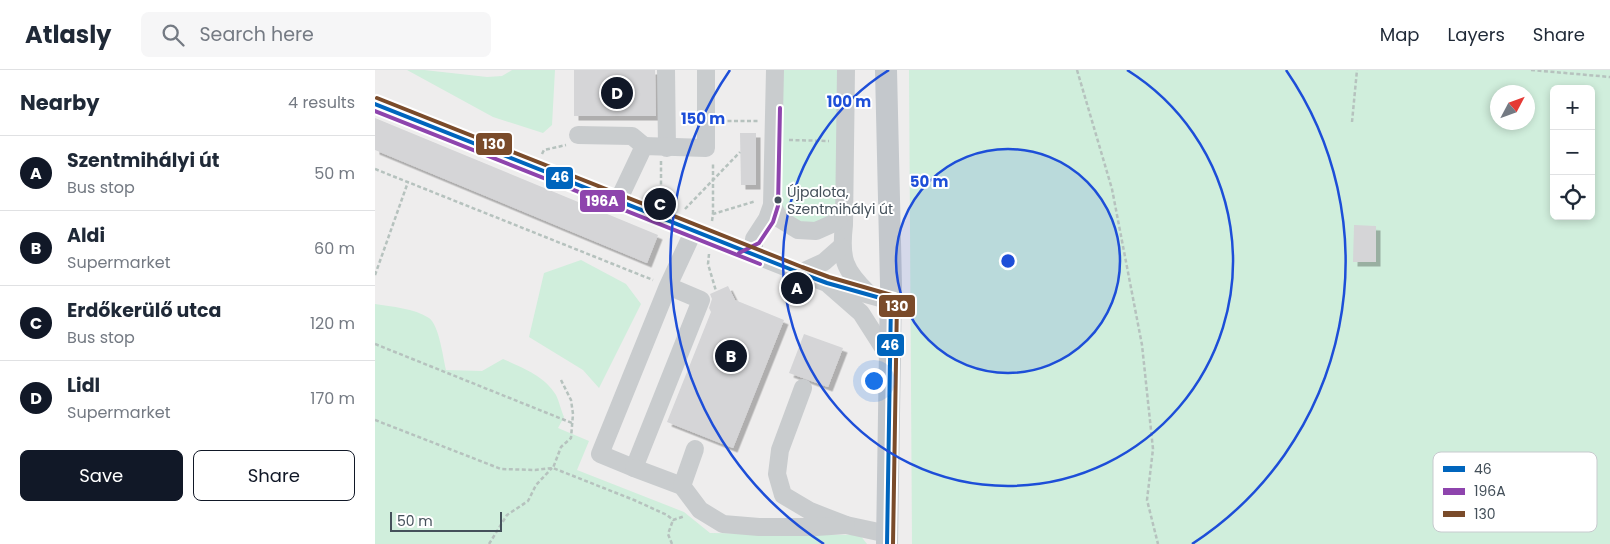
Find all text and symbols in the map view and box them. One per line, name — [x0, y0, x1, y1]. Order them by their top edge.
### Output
search box — [141, 12, 491, 57]
text: Atlasly — [25, 18, 111, 51]
icon: search — [159, 21, 187, 49]
text: Search here — [199, 21, 314, 48]
text: Map — [1380, 22, 1420, 47]
text: Layers — [1448, 22, 1505, 47]
text: Share — [1533, 22, 1585, 47]
pin: D — [601, 74, 633, 112]
north arrow — [1490, 85, 1535, 130]
map controls — [1550, 85, 1595, 220]
button: + — [1550, 85, 1595, 130]
text: Nearby — [20, 88, 100, 117]
text: 4 results — [288, 91, 355, 114]
text: 100 m — [827, 91, 871, 112]
text: 150 m — [681, 108, 725, 129]
button: − — [1550, 130, 1595, 175]
line badge: 130 — [475, 132, 513, 156]
text: 130 — [483, 134, 505, 154]
text: Szentmihályi út — [67, 147, 220, 174]
text: A — [30, 162, 42, 185]
text: 50 m — [314, 162, 355, 185]
line badge: 46 — [545, 166, 574, 190]
text: 46 — [551, 167, 569, 187]
text: 50 m — [910, 171, 948, 192]
button: locate — [1550, 175, 1595, 220]
text: Bus stop — [67, 176, 135, 199]
place label: Újpalota, Szentmihályi út — [787, 182, 893, 219]
pin: C — [644, 185, 676, 223]
line badge: 196A — [579, 189, 626, 213]
text: 196A — [585, 191, 619, 211]
marker: Újpalota, Szentmihályi út — [773, 195, 783, 205]
text: Aldi — [67, 222, 105, 249]
text: B — [31, 237, 41, 260]
text: 60 m — [314, 237, 355, 260]
text: Supermarket — [67, 251, 171, 274]
centre of rings — [999, 252, 1017, 270]
pin: A — [781, 269, 813, 307]
line badge: 130 — [878, 294, 916, 318]
text: 130 — [886, 296, 908, 316]
text: Erdőkerülő utca — [67, 297, 221, 324]
text: C — [30, 312, 42, 335]
text: 120 m — [310, 312, 355, 335]
text: Bus stop — [67, 326, 135, 349]
line badge: 46 — [876, 333, 905, 357]
text: 46 — [881, 335, 899, 355]
pin: B — [715, 337, 747, 375]
your location — [861, 368, 887, 394]
text: Lidl — [67, 372, 100, 399]
text: D — [30, 387, 42, 410]
text: 170 m — [310, 387, 355, 410]
text: Supermarket — [67, 401, 171, 424]
button: Save — [20, 450, 183, 501]
button: Share — [193, 450, 355, 501]
legend — [1433, 452, 1597, 532]
text: 46 — [1474, 459, 1492, 479]
text: 196A — [1474, 481, 1506, 501]
text: 130 — [1474, 504, 1496, 524]
scale bar — [390, 509, 503, 532]
text: 50 m — [397, 511, 433, 531]

